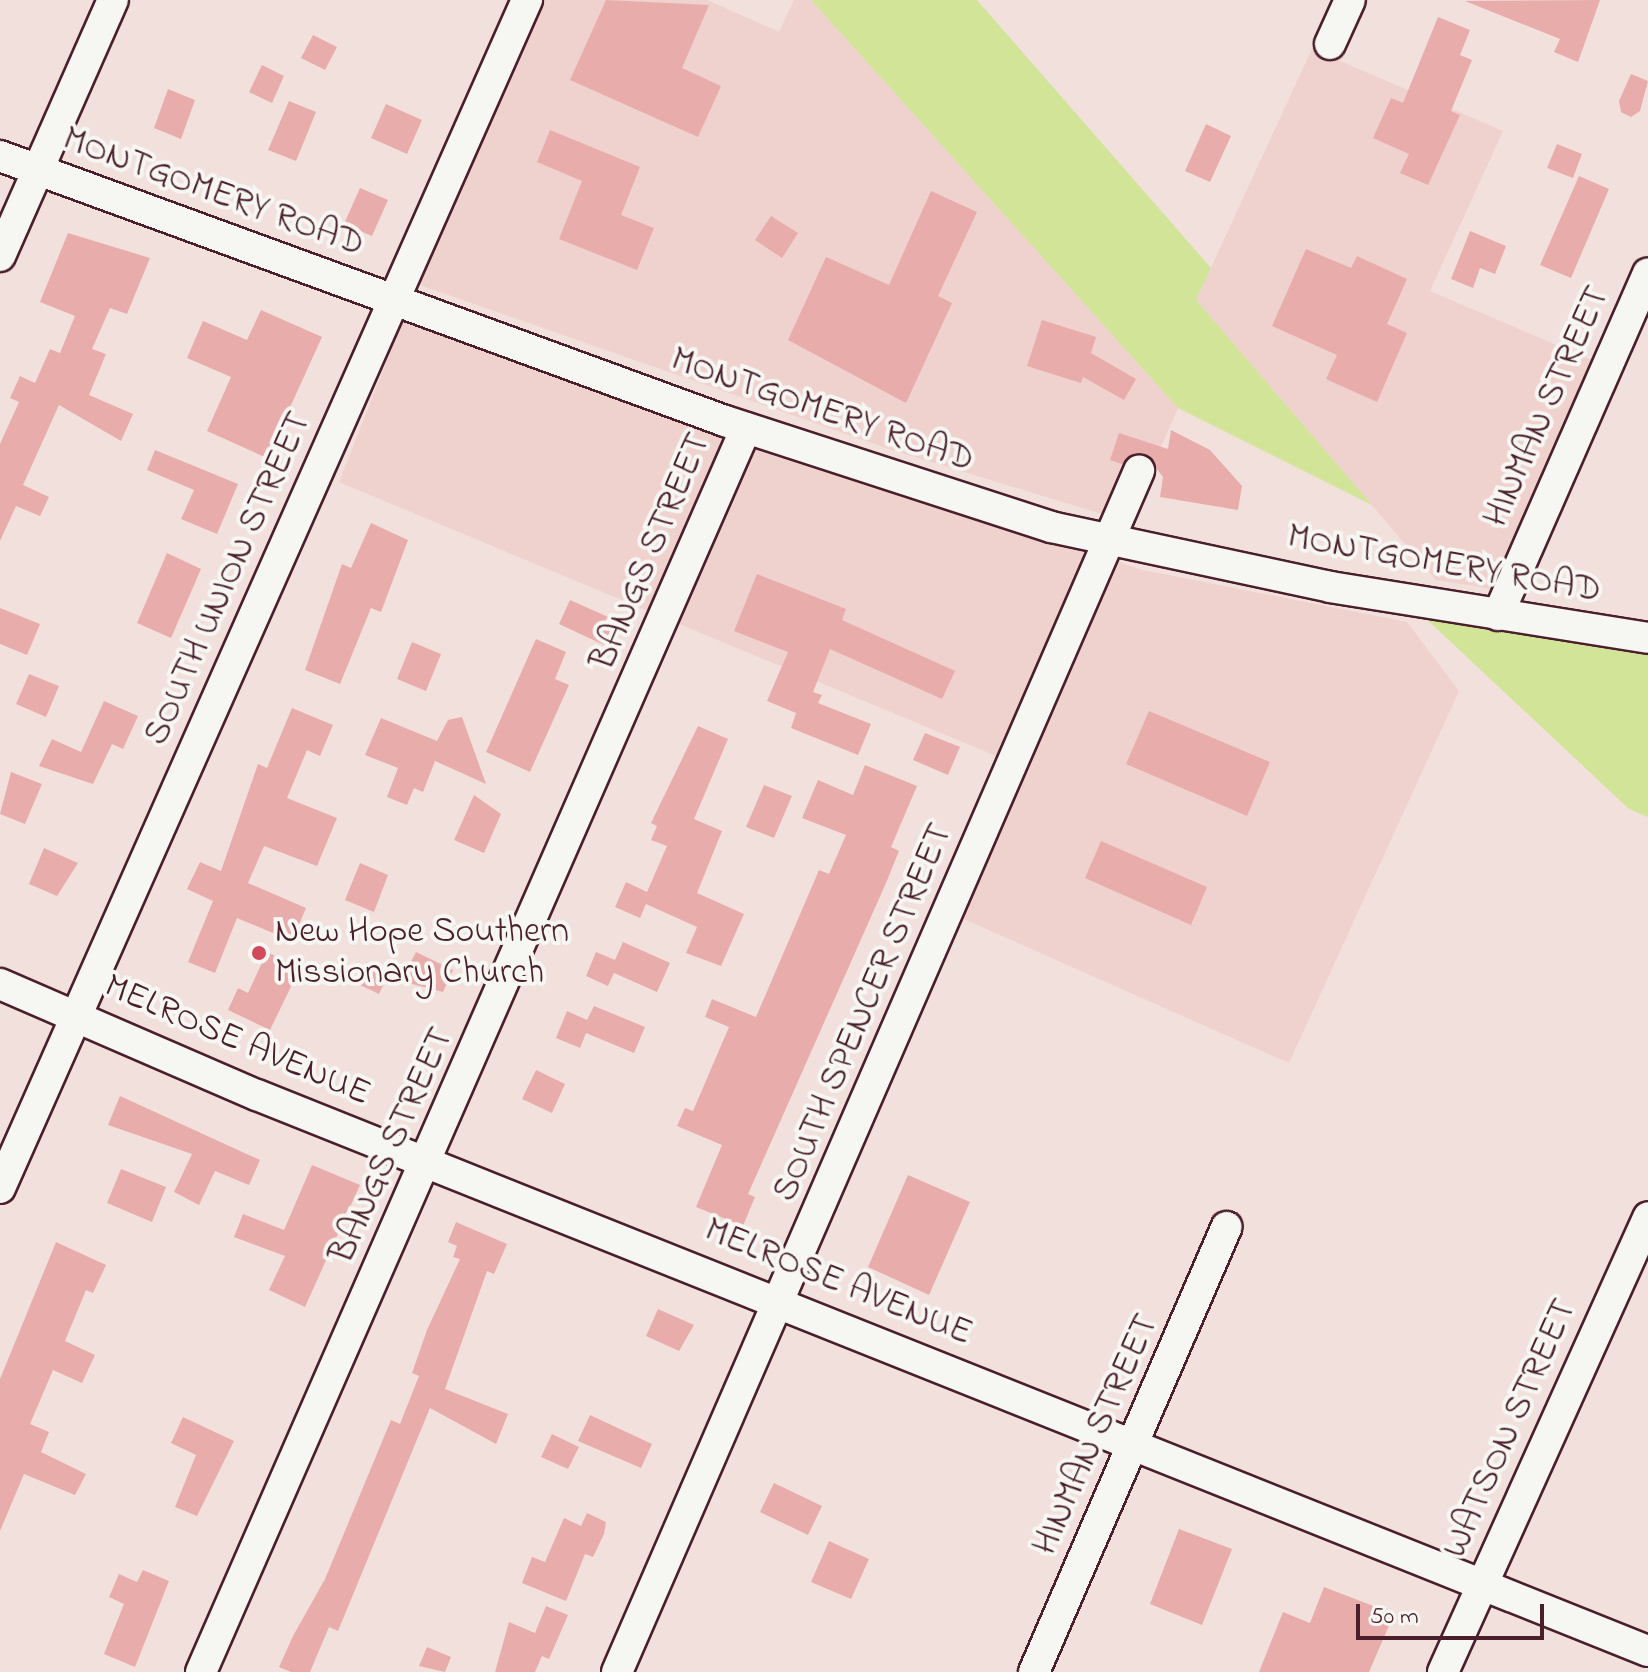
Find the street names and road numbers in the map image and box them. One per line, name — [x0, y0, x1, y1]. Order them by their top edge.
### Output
street label: MONTGOMERY ROAD — [57, 118, 369, 268]
street label: HINMAN STREET — [1476, 280, 1620, 534]
street label: MONTGOMERY ROAD — [665, 339, 979, 483]
street label: SOUTH UNION STREET — [136, 406, 322, 752]
street label: BANGS STREET — [583, 427, 721, 677]
street label: MONTGOMERY ROAD — [1284, 516, 1604, 614]
street label: SOUTH SPENCER STREET — [765, 818, 963, 1208]
street label: MELROSE AVENUE — [98, 966, 376, 1116]
street label: BANGS STREET — [322, 1022, 464, 1270]
street label: MELROSE AVENUE — [698, 1210, 978, 1356]
street label: WATSON STREET — [1435, 1293, 1587, 1565]
street label: HINMAN STREET — [1025, 1308, 1169, 1562]

